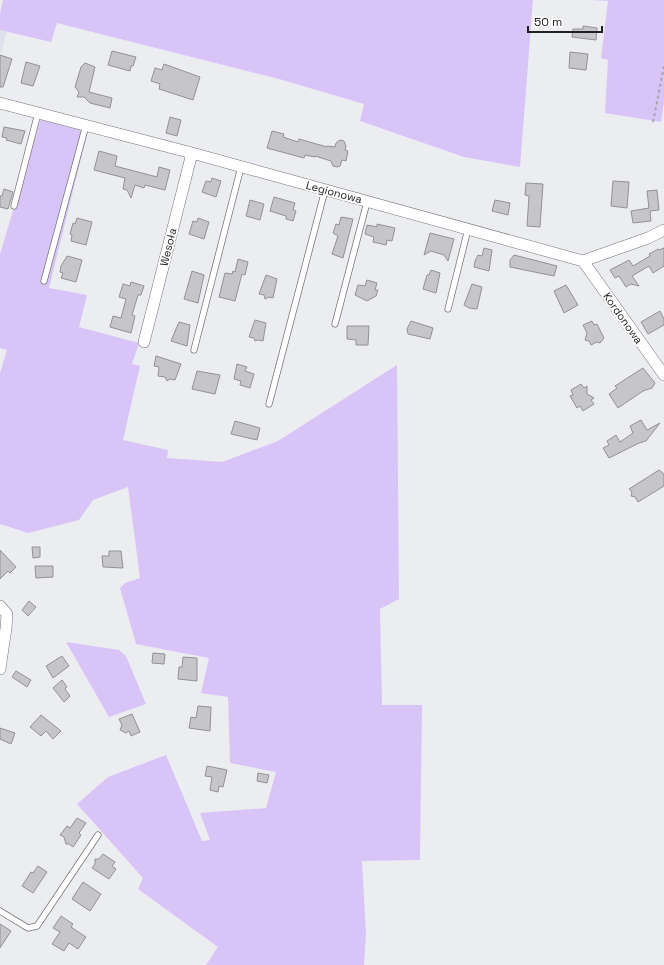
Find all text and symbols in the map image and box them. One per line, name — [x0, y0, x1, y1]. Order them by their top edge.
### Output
scale bar — [528, 8, 602, 34]
text: 50 m — [534, 14, 562, 30]
street label: Legionowa — [304, 178, 364, 206]
street label: Wesoła — [156, 226, 180, 268]
street label: Kordonowa — [600, 290, 646, 347]

